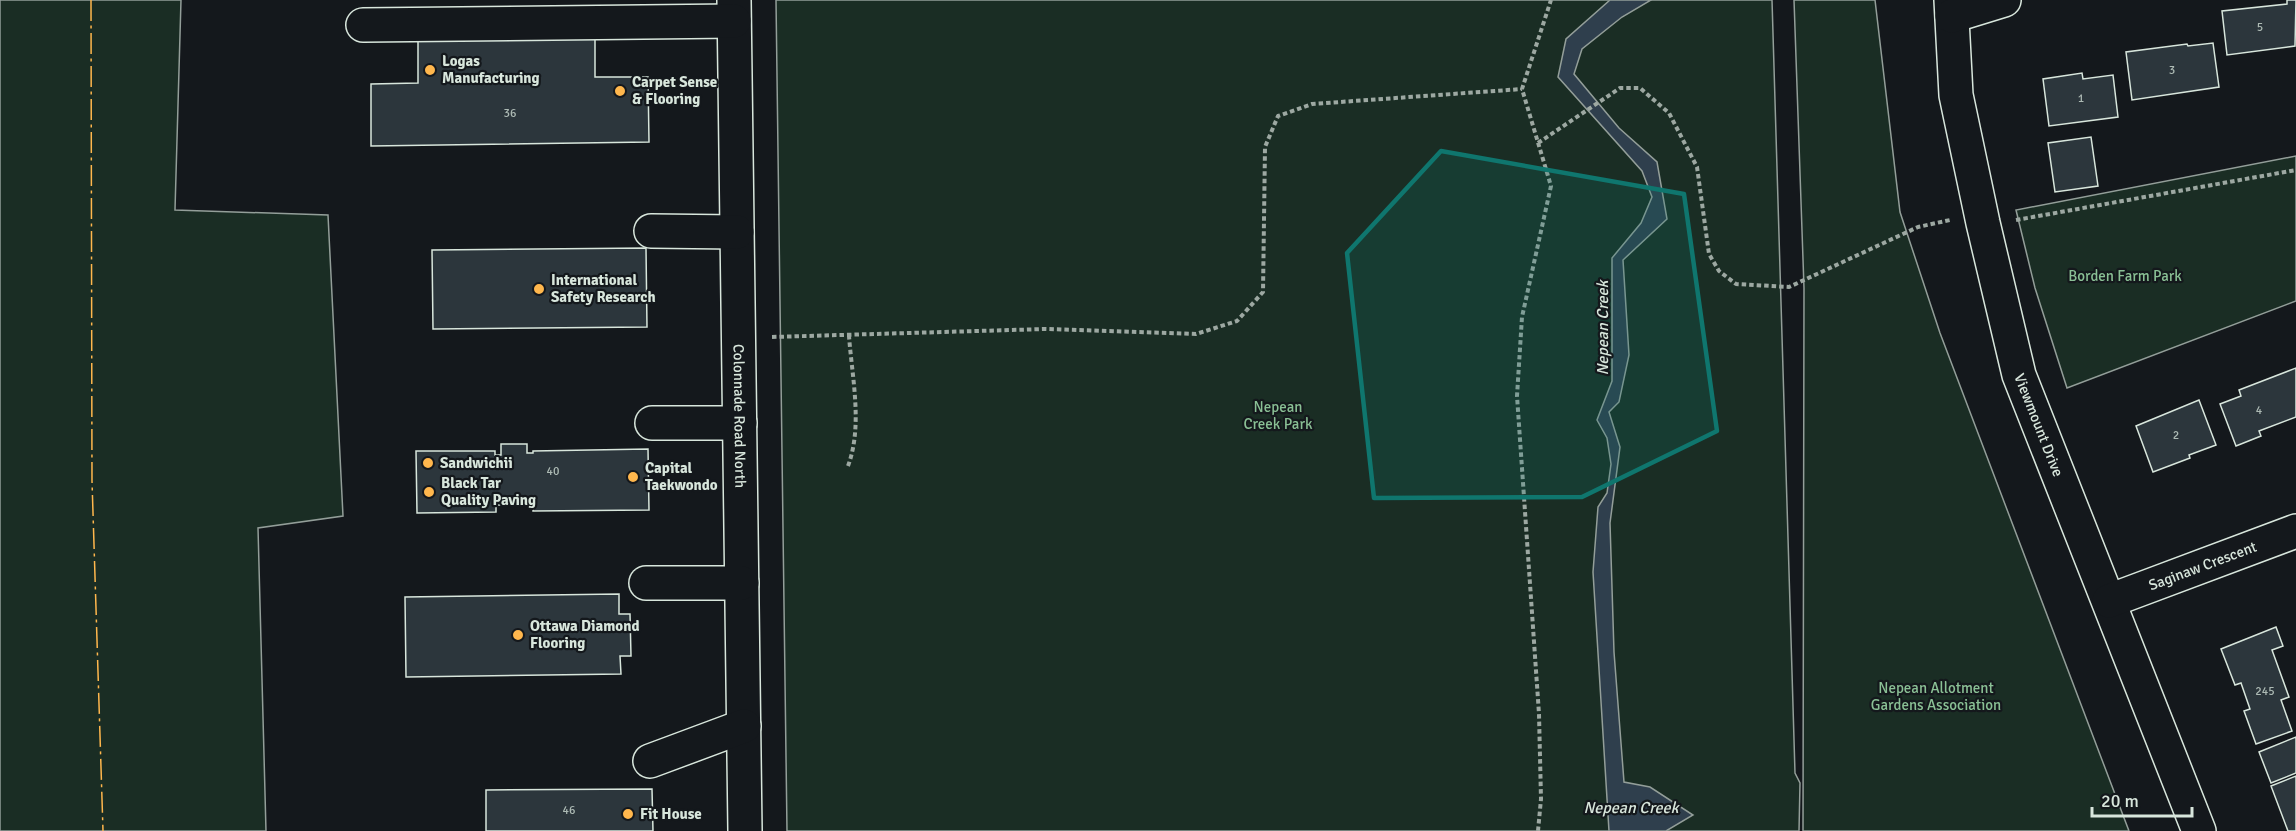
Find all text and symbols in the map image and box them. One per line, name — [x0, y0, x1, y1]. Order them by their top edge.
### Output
house number: 5 — [2257, 20, 2263, 35]
place label: Logas Manufacturing — [442, 52, 540, 87]
marker: Logas Manufacturing — [423, 63, 437, 77]
house number: 3 — [2169, 63, 2175, 78]
place label: Carpet Sense & Flooring — [632, 73, 717, 108]
marker: Carpet Sense & Flooring — [613, 84, 627, 98]
house number: 1 — [2078, 91, 2084, 106]
house number: 36 — [504, 106, 516, 121]
park label: Borden Farm Park — [2068, 267, 2182, 285]
place label: International Safety Research — [551, 271, 656, 306]
water label: Nepean Creek — [1593, 279, 1613, 376]
marker: International Safety Research — [532, 282, 546, 296]
street label: Colonnade Road North — [730, 344, 749, 488]
street label: Viewmount Drive — [2010, 371, 2067, 479]
park label: Nepean Creek Park — [1244, 398, 1313, 433]
house number: 4 — [2256, 403, 2263, 418]
house number: 2 — [2173, 428, 2179, 443]
place label: Sandwichii — [440, 454, 513, 472]
marker: Sandwichii — [421, 456, 435, 470]
place label: Capital Taekwondo — [645, 459, 718, 494]
house number: 40 — [547, 464, 559, 479]
marker: Capital Taekwondo — [626, 470, 640, 484]
place label: Black Tar Quality Paving — [441, 474, 536, 509]
marker: Black Tar Quality Paving — [422, 485, 436, 499]
street label: Saginaw Crescent — [2146, 538, 2259, 594]
place label: Ottawa Diamond Flooring — [530, 617, 639, 652]
marker: Ottawa Diamond Flooring — [511, 628, 525, 642]
park label: Nepean Allotment Gardens Association — [1871, 679, 2001, 714]
house number: 245 — [2255, 684, 2275, 699]
scale bar — [2092, 780, 2192, 818]
text: 20 m — [2101, 790, 2139, 812]
water label: Nepean Creek — [1583, 798, 1680, 818]
house number: 46 — [563, 803, 575, 818]
place label: Fit House — [640, 805, 702, 823]
marker: Fit House — [621, 807, 635, 821]

